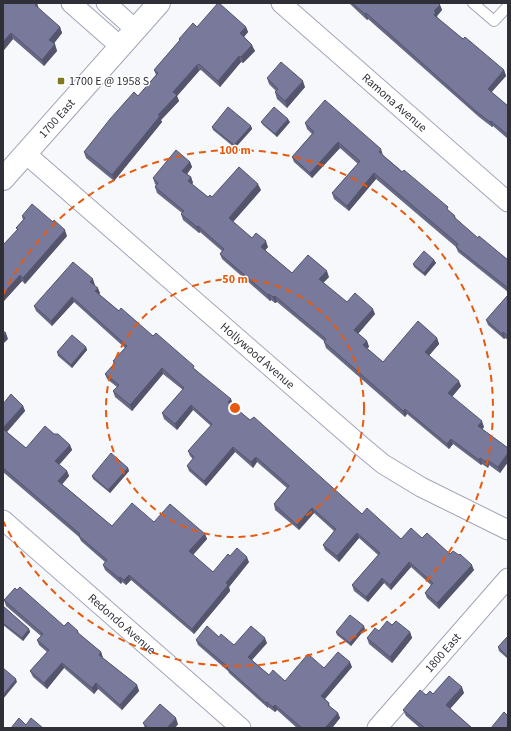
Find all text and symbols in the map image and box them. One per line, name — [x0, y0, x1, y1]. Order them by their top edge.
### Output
street label: Ramona Avenue — [358, 69, 431, 136]
place label: 1700 E @ 1958 S — [69, 73, 149, 90]
marker: 1700 E @ 1958 S — [56, 76, 66, 86]
street label: 1700 East — [35, 95, 79, 142]
text: 100 m — [219, 142, 251, 159]
text: 50 m — [222, 271, 248, 288]
street label: Hollywood Avenue — [217, 318, 298, 393]
centre of rings — [228, 401, 242, 415]
street label: Redondo Avenue — [84, 590, 160, 658]
street label: 1800 East — [421, 629, 465, 676]

